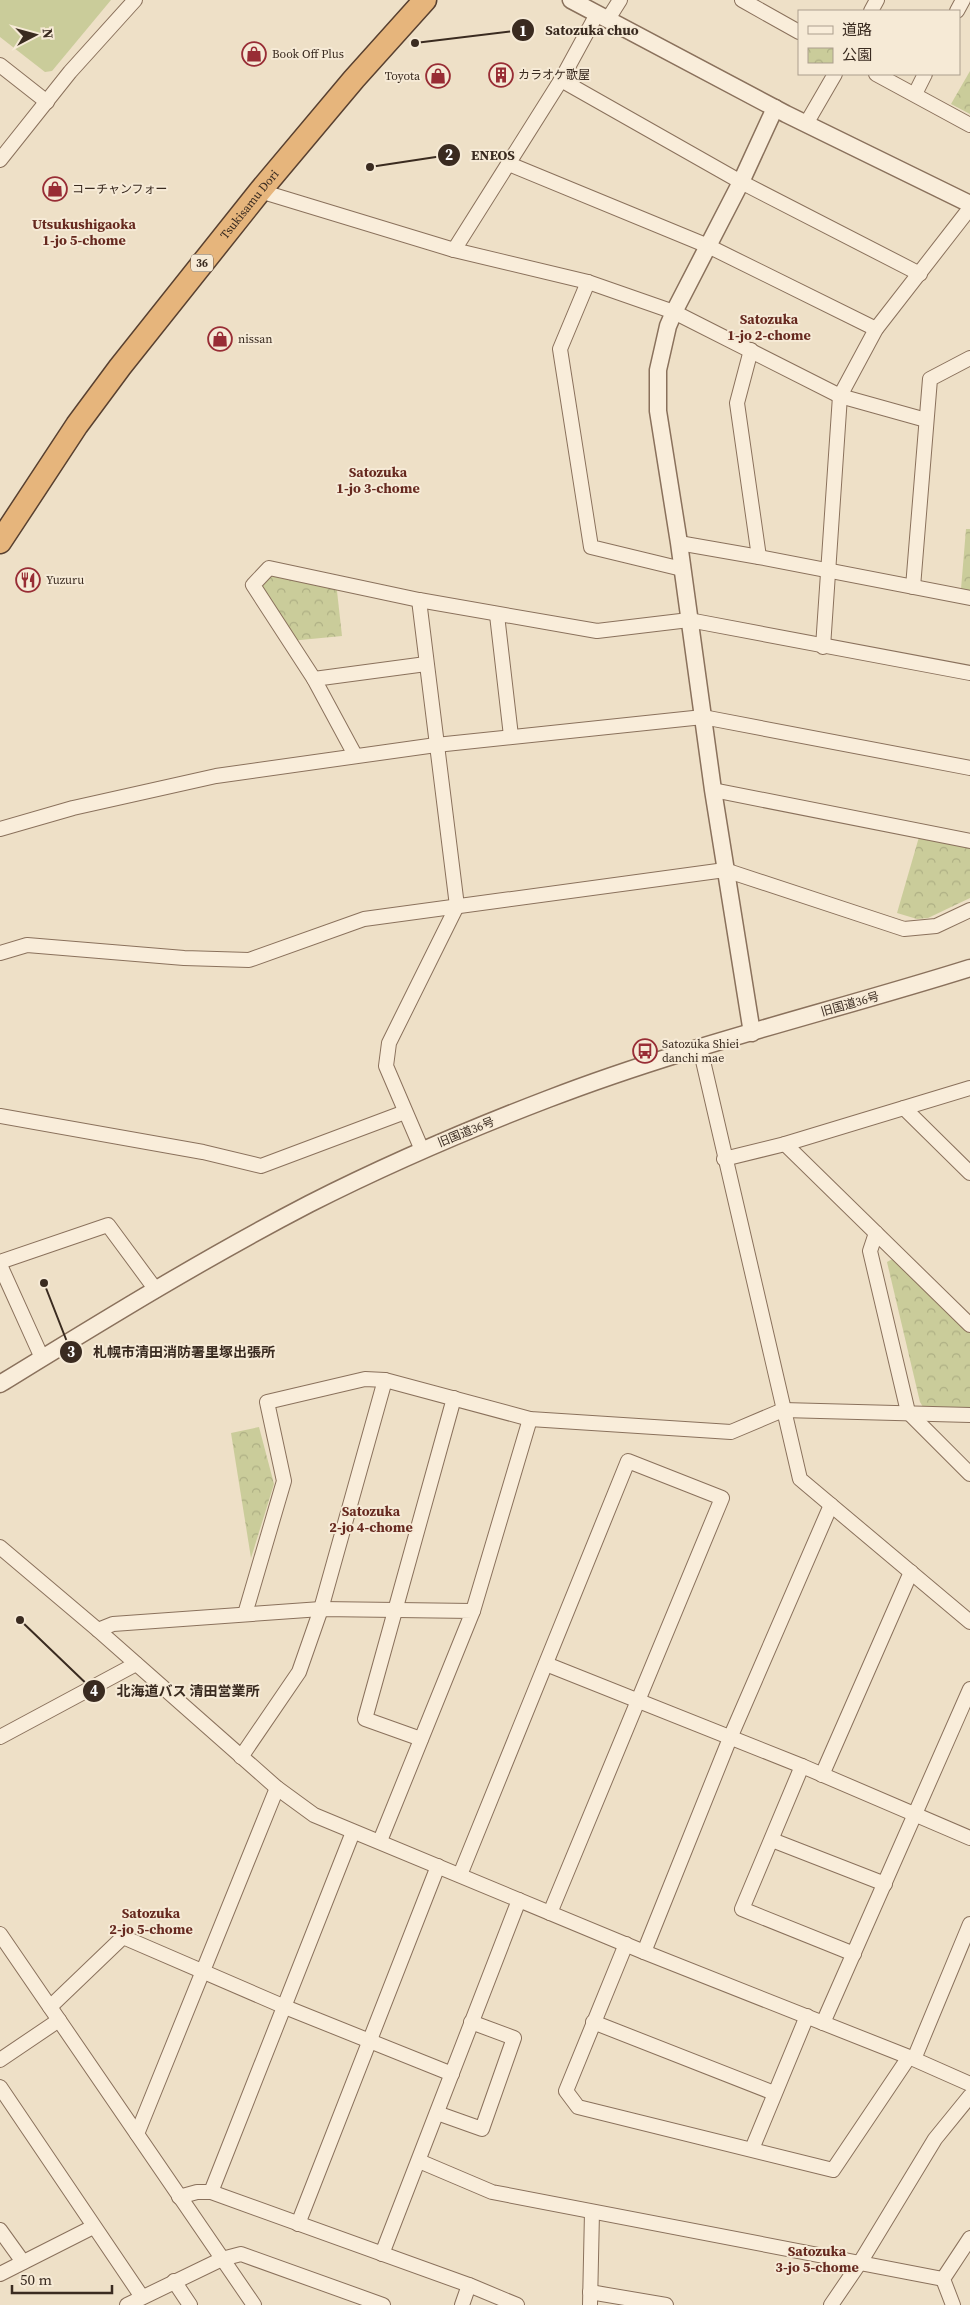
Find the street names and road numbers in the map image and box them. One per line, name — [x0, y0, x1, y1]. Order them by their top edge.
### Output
street label: Tsukisamu Dori — [217, 166, 283, 243]
road number: 36 — [191, 254, 213, 272]
street label: 旧国道36号 — [819, 988, 881, 1020]
street label: 旧国道36号 — [435, 1113, 497, 1151]

